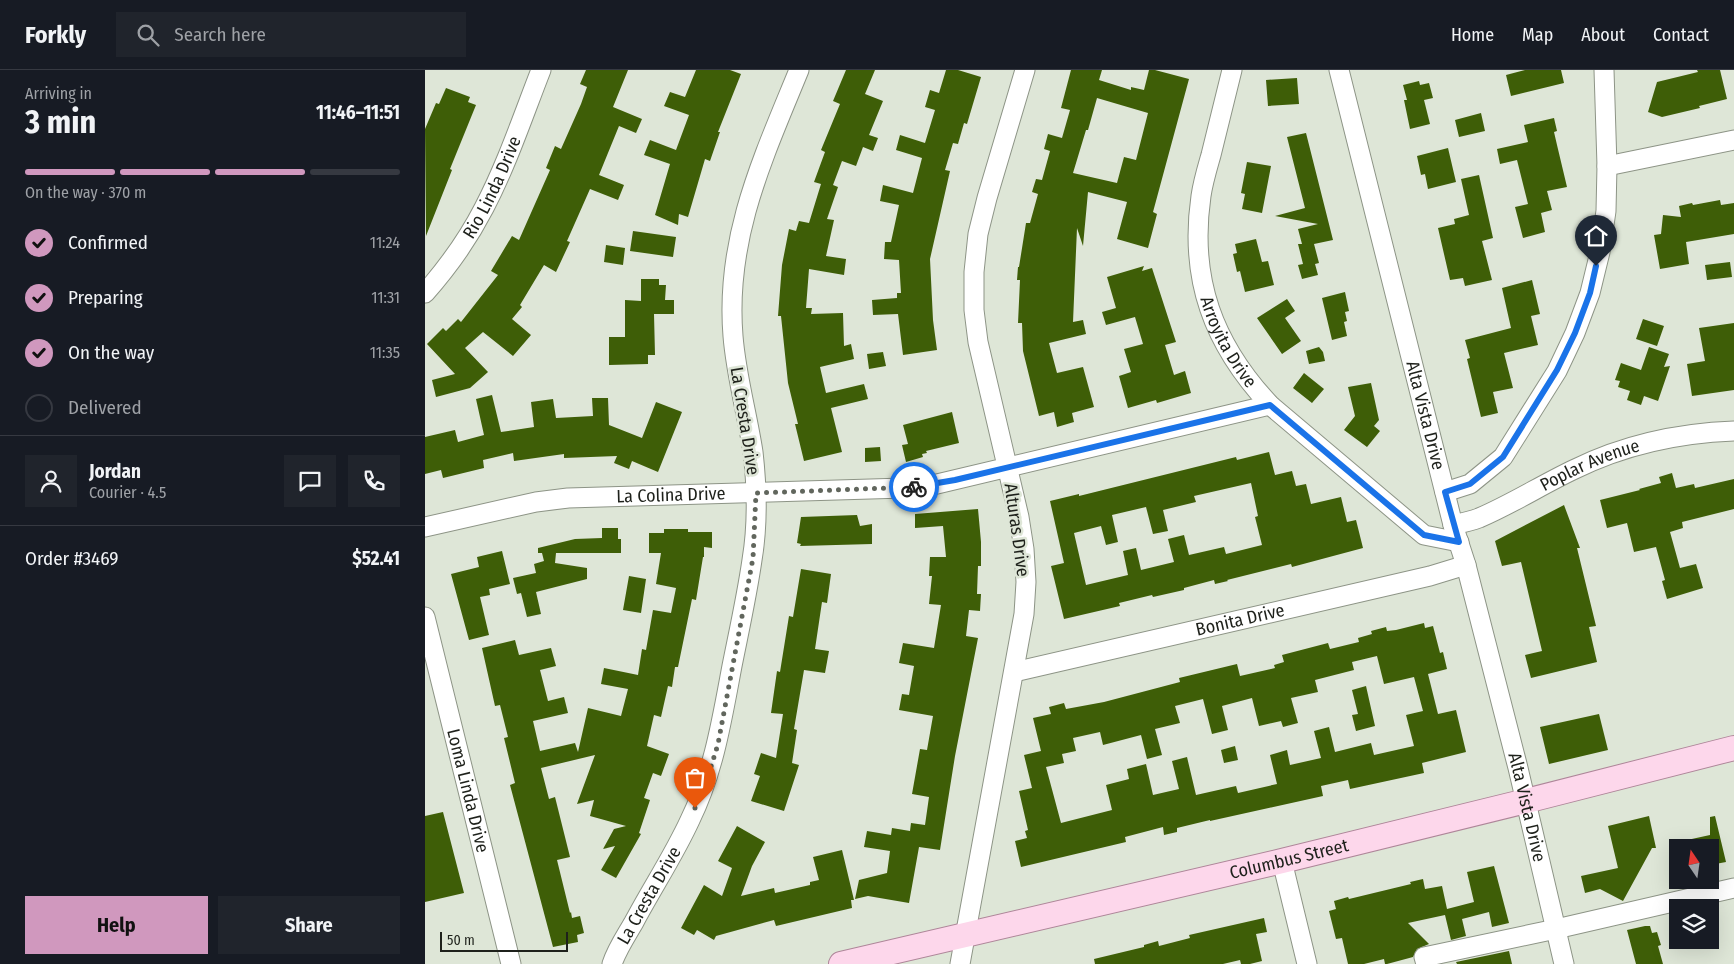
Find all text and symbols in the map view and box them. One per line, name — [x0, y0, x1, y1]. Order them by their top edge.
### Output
search box — [116, 12, 466, 57]
text: Forkly — [25, 21, 86, 49]
icon: search — [134, 21, 162, 49]
text: Search here — [174, 23, 266, 46]
text: Home — [1451, 24, 1494, 46]
text: Map — [1522, 24, 1553, 46]
text: About — [1581, 24, 1625, 46]
text: Contact — [1653, 24, 1709, 46]
text: Arriving in — [25, 84, 92, 103]
text: 11:46–11:51 — [316, 101, 400, 124]
text: 3 min — [25, 103, 96, 141]
street label: Rio Linda Drive — [458, 133, 526, 243]
text: On the way · 370 m — [25, 183, 146, 202]
pin — [1575, 215, 1617, 266]
icon: home — [1582, 222, 1610, 250]
icon: check — [25, 229, 53, 257]
text: Confirmed — [68, 231, 148, 254]
text: 11:24 — [370, 233, 400, 252]
icon: check — [25, 284, 53, 312]
text: Preparing — [68, 286, 143, 309]
text: 11:31 — [371, 288, 400, 307]
street label: Arroyita Drive — [1195, 294, 1262, 392]
icon: check — [25, 339, 53, 367]
text: On the way — [68, 341, 154, 364]
text: 11:35 — [370, 343, 400, 362]
street label: Alta Vista Drive — [1401, 359, 1450, 472]
street label: La Cresta Drive — [726, 365, 764, 477]
text: Delivered — [68, 396, 142, 419]
street label: Poplar Avenue — [1536, 435, 1642, 496]
button: person — [25, 455, 77, 507]
button: chat — [284, 455, 336, 507]
button: phone — [348, 455, 400, 507]
text: Jordan — [89, 460, 141, 483]
courier — [889, 462, 939, 512]
icon: bike — [900, 473, 928, 501]
street label: La Colina Drive — [616, 482, 726, 508]
street label: Alturas Drive — [1000, 482, 1034, 578]
text: Courier · 4.5 — [89, 483, 166, 502]
text: Order #3469 — [25, 547, 119, 570]
text: $52.41 — [352, 547, 400, 570]
street label: Bonita Drive — [1194, 599, 1287, 641]
street label: Loma Linda Drive — [442, 727, 494, 855]
street label: Alta Vista Drive — [1504, 750, 1551, 864]
pin — [674, 757, 716, 808]
icon: bag — [681, 764, 709, 792]
street label: Columbus Street — [1227, 834, 1351, 884]
north arrow — [1669, 839, 1719, 889]
map controls — [1669, 839, 1719, 949]
street label: La Cresta Drive — [612, 843, 686, 948]
button: Help — [25, 896, 208, 954]
button: Share — [218, 896, 400, 954]
button: layers — [1669, 899, 1719, 949]
scale bar — [440, 929, 567, 952]
text: 50 m — [447, 932, 475, 949]

